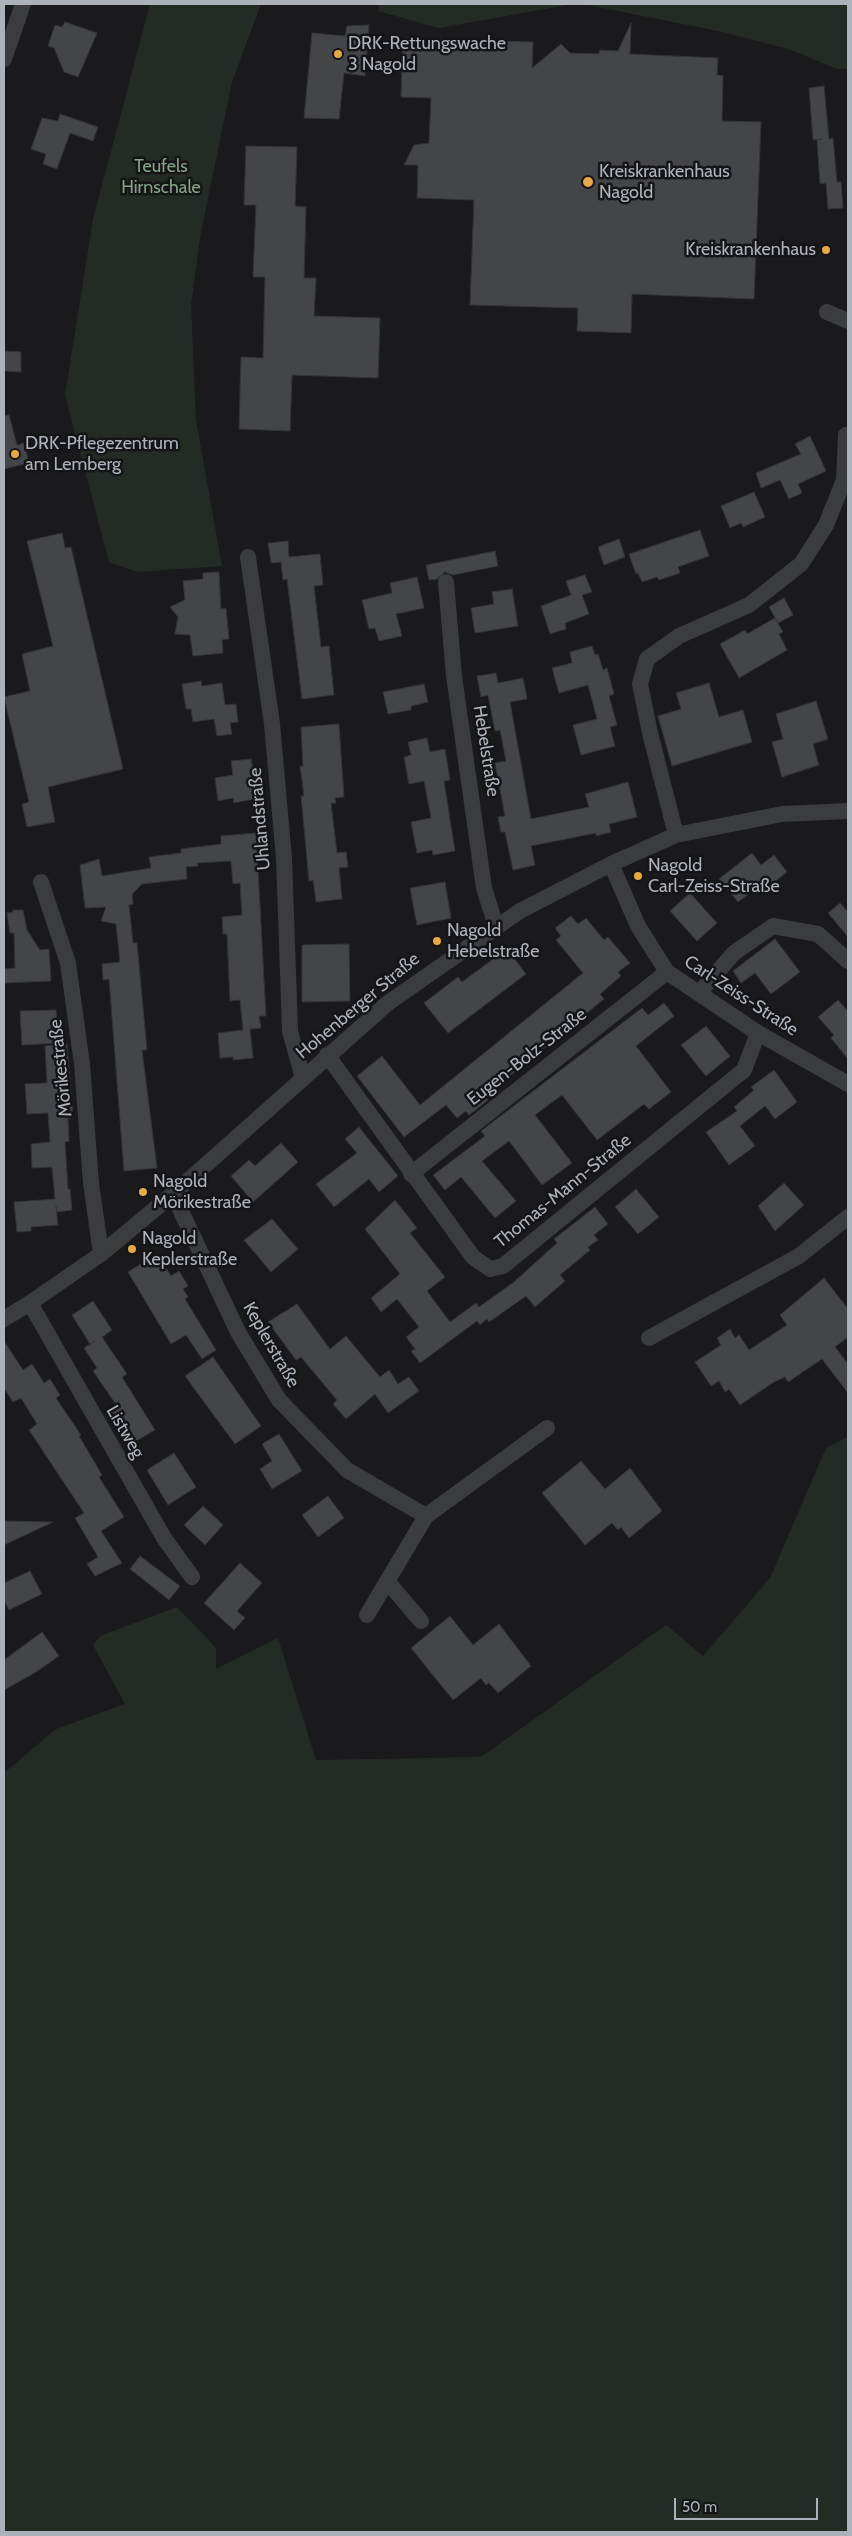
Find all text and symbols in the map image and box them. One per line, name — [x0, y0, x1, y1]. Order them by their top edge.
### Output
place label: DRK-Rettungswache 3 Nagold — [348, 33, 506, 76]
marker: DRK-Rettungswache 3 Nagold — [332, 48, 344, 60]
park label: Teufels Hirnschale — [121, 156, 201, 198]
place label: Kreiskrankenhaus Nagold — [599, 161, 730, 203]
marker: Kreiskrankenhaus Nagold — [581, 175, 595, 189]
place label: Kreiskrankenhaus — [685, 239, 816, 261]
marker: Kreiskrankenhaus — [820, 244, 832, 256]
place label: DRK-Pflegezentrum am Lemberg — [25, 433, 179, 476]
marker: DRK-Pflegezentrum am Lemberg — [9, 448, 21, 460]
street label: Hebelstraße — [468, 704, 504, 798]
street label: Uhlandstraße — [245, 767, 275, 871]
place label: Nagold Carl-Zeiss-Straße — [648, 855, 780, 898]
marker: Nagold Carl-Zeiss-Straße — [632, 870, 644, 882]
place label: Nagold Hebelstraße — [447, 920, 539, 962]
marker: Nagold Hebelstraße — [431, 935, 443, 947]
street label: Hohenberger Straße — [292, 948, 424, 1064]
street label: Carl-Zeiss-Straße — [680, 951, 802, 1041]
street label: Eugen-Bolz-Straße — [463, 1004, 591, 1110]
street label: Mörikestraße — [45, 1018, 77, 1118]
street label: Thomas-Mann-Straße — [490, 1129, 636, 1253]
place label: Nagold Mörikestraße — [153, 1171, 251, 1214]
marker: Nagold Mörikestraße — [137, 1186, 149, 1198]
place label: Nagold Keplerstraße — [142, 1228, 237, 1270]
marker: Nagold Keplerstraße — [126, 1243, 138, 1255]
street label: Keplerstraße — [238, 1298, 304, 1392]
street label: Listweg — [101, 1402, 149, 1462]
scale bar — [677, 2488, 821, 2520]
text: 50 m — [682, 2498, 717, 2516]

